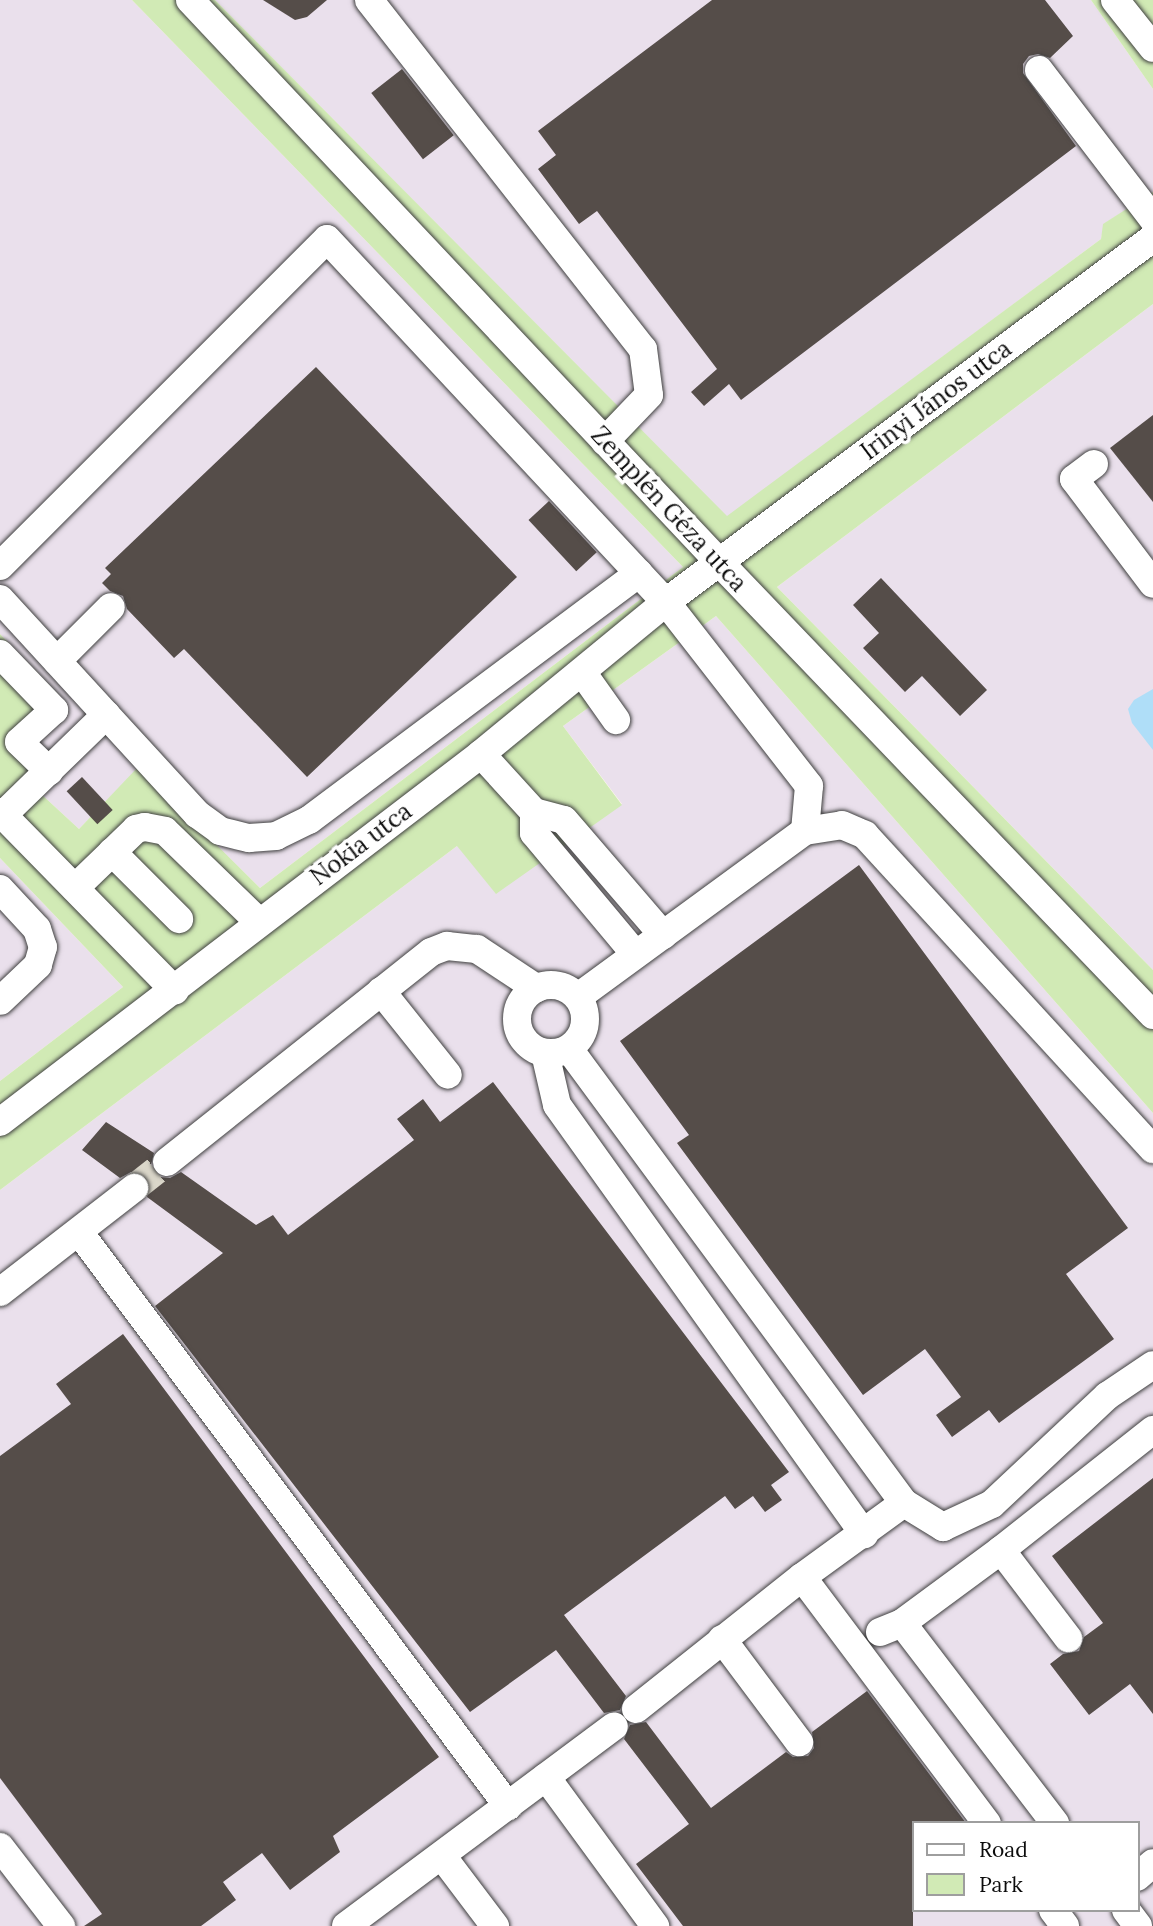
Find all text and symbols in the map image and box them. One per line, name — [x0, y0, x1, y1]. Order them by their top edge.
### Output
street label: Irinyi János utca — [855, 334, 1017, 466]
street label: Zemplén Géza utca — [585, 421, 753, 597]
street label: Nokia utca — [305, 797, 417, 891]
legend — [912, 1821, 1139, 1912]
text: Road — [979, 1836, 1028, 1863]
text: Park — [979, 1871, 1023, 1898]

